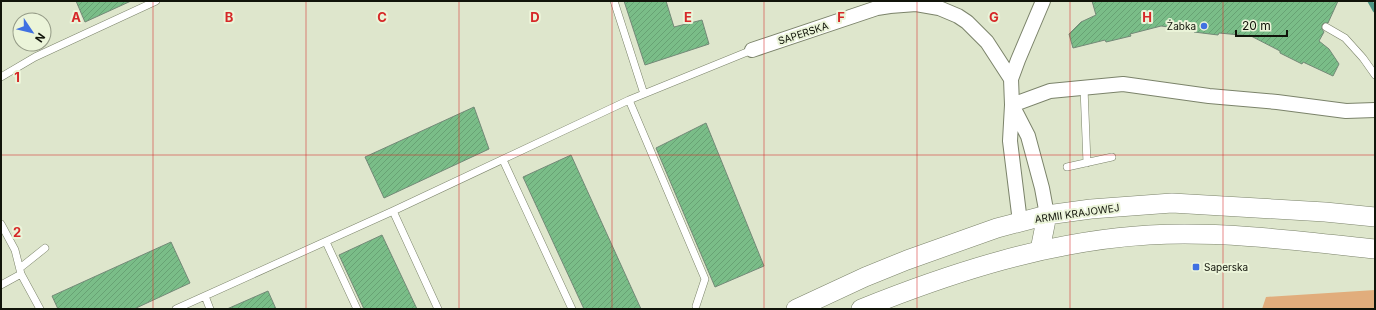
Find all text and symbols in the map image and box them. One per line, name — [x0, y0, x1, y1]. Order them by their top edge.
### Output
text: A — [71, 9, 81, 25]
text: B — [225, 9, 234, 25]
text: C — [377, 9, 387, 25]
text: D — [530, 9, 540, 25]
text: E — [684, 9, 692, 25]
text: F — [837, 9, 845, 25]
text: G — [989, 9, 999, 25]
text: H — [1142, 9, 1152, 25]
north arrow — [12, 12, 52, 52]
scale bar — [1236, 12, 1287, 38]
text: 20 m — [1242, 18, 1271, 33]
street label: SAPERSKA — [776, 19, 830, 47]
place label: Żabka — [1167, 19, 1196, 32]
marker: Żabka — [1199, 21, 1209, 31]
text: N — [32, 30, 48, 45]
text: 1 — [14, 69, 20, 85]
street label: ARMII KRAJOWEJ — [1034, 201, 1120, 225]
text: 2 — [13, 224, 21, 240]
place label: Saperska — [1204, 261, 1248, 273]
marker: Saperska — [1191, 262, 1201, 272]

